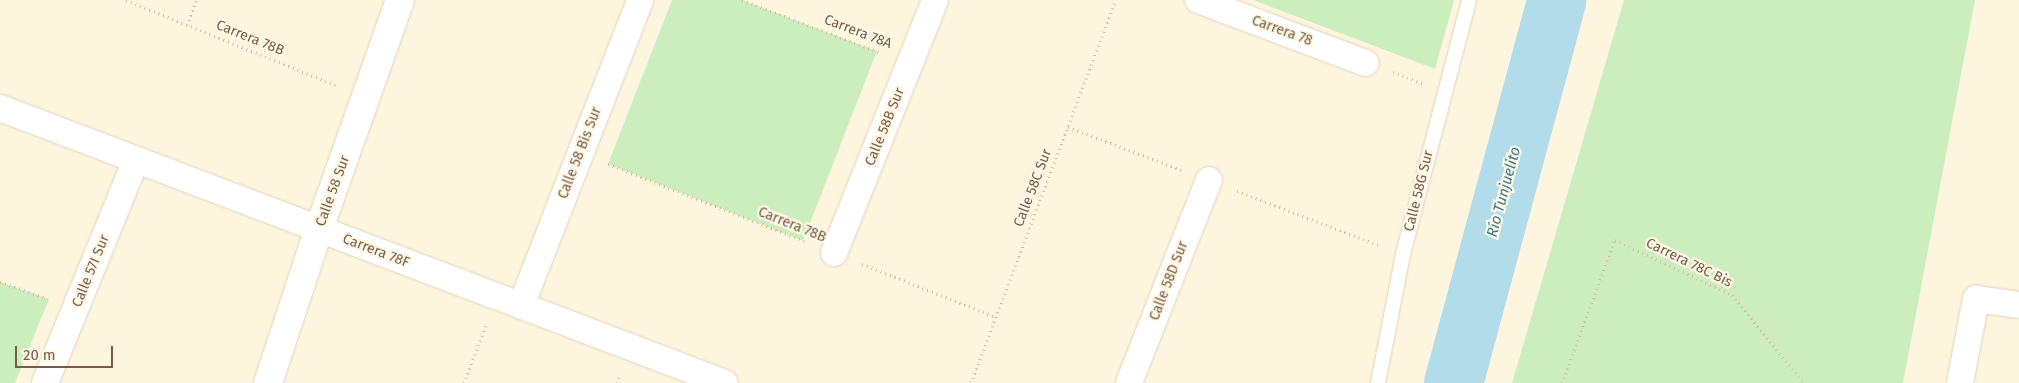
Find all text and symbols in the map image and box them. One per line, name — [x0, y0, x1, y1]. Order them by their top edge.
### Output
street label: Carrera 78A — [822, 11, 894, 53]
street label: Carrera 78 — [1249, 12, 1315, 50]
street label: Carrera 78B — [214, 17, 286, 59]
street label: Calle 58B Sur — [862, 85, 908, 169]
street label: Calle 58 Bis Sur — [555, 105, 605, 201]
water label: Río Tunjuelito — [1483, 145, 1525, 239]
street label: Calle 58C Sur — [1010, 147, 1056, 229]
street label: Calle 58G Sur — [1401, 149, 1437, 233]
street label: Calle 58 Sur — [312, 153, 354, 229]
street label: Carrera 78B — [756, 204, 828, 246]
street label: Carrera 78F — [340, 231, 412, 271]
street label: Calle 57I Sur — [69, 232, 113, 310]
street label: Carrera 78C Bis — [1643, 235, 1735, 291]
street label: Calle 58D Sur — [1146, 239, 1192, 323]
scale bar — [18, 336, 115, 368]
text: 20 m — [23, 346, 56, 364]

